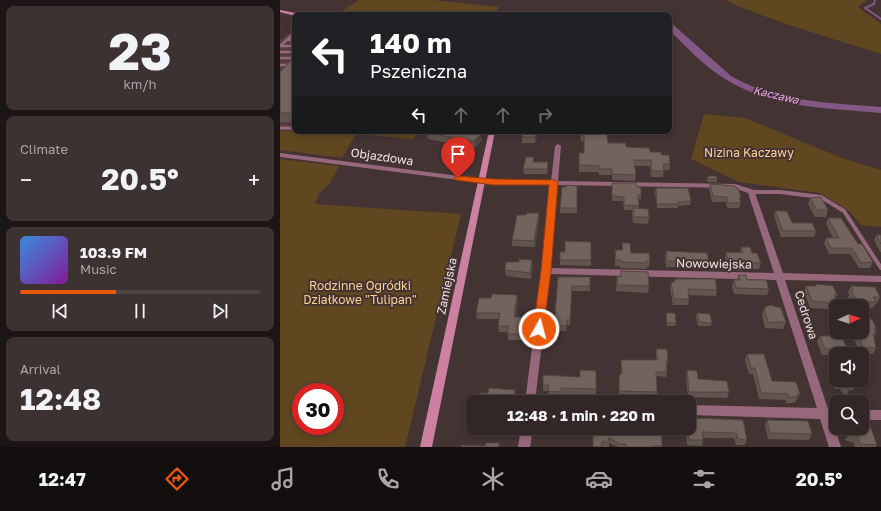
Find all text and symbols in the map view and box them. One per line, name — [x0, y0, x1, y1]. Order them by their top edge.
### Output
text: 23 — [108, 19, 172, 81]
text: 140 m — [370, 26, 452, 59]
icon: left — [304, 28, 356, 80]
text: Pszeniczna — [370, 60, 467, 82]
text: km/h — [123, 76, 157, 92]
water label: Kaczawa — [752, 83, 801, 106]
icon: left — [408, 104, 430, 126]
icon: ahead — [450, 104, 472, 126]
icon: ahead — [492, 104, 514, 126]
icon: right — [534, 104, 556, 126]
pin — [441, 137, 475, 178]
text: Climate — [20, 141, 68, 157]
icon: arrive — [447, 143, 469, 165]
street label: Objazdowa — [350, 145, 414, 168]
park label: Nizina Kaczawy — [704, 145, 794, 160]
text: 20.5° — [101, 161, 179, 197]
text: − — [20, 166, 32, 193]
text: + — [248, 166, 260, 193]
text: 103.9 FM — [80, 243, 147, 261]
street label: Nowowiejska — [676, 255, 752, 272]
street label: Zamiejska — [433, 256, 460, 316]
text: Music — [80, 261, 117, 277]
park label: Rodzinne Ogródki Działkowe "Tulipan" — [303, 278, 417, 307]
street label: Cedrowa — [792, 289, 821, 341]
north arrow — [829, 299, 869, 339]
map controls — [829, 299, 869, 435]
icon: previous — [49, 300, 71, 322]
icon: pause — [129, 300, 151, 322]
icon: next — [209, 300, 231, 322]
position arrow — [518, 308, 560, 350]
button: sound — [829, 347, 869, 387]
text: Arrival — [20, 361, 61, 377]
text: 12:48 — [20, 381, 101, 417]
speed limit sign: 30 — [292, 383, 344, 435]
button: search — [829, 395, 869, 435]
text: 12:48 · 1 min · 220 m — [507, 406, 655, 424]
icon: directions — [163, 465, 191, 493]
icon: music — [269, 465, 297, 493]
icon: phone — [374, 465, 402, 493]
icon: climate — [479, 465, 507, 493]
icon: car — [585, 465, 613, 493]
icon: filters — [690, 465, 718, 493]
text: 12:47 — [39, 468, 86, 490]
text: 20.5° — [796, 468, 842, 490]

